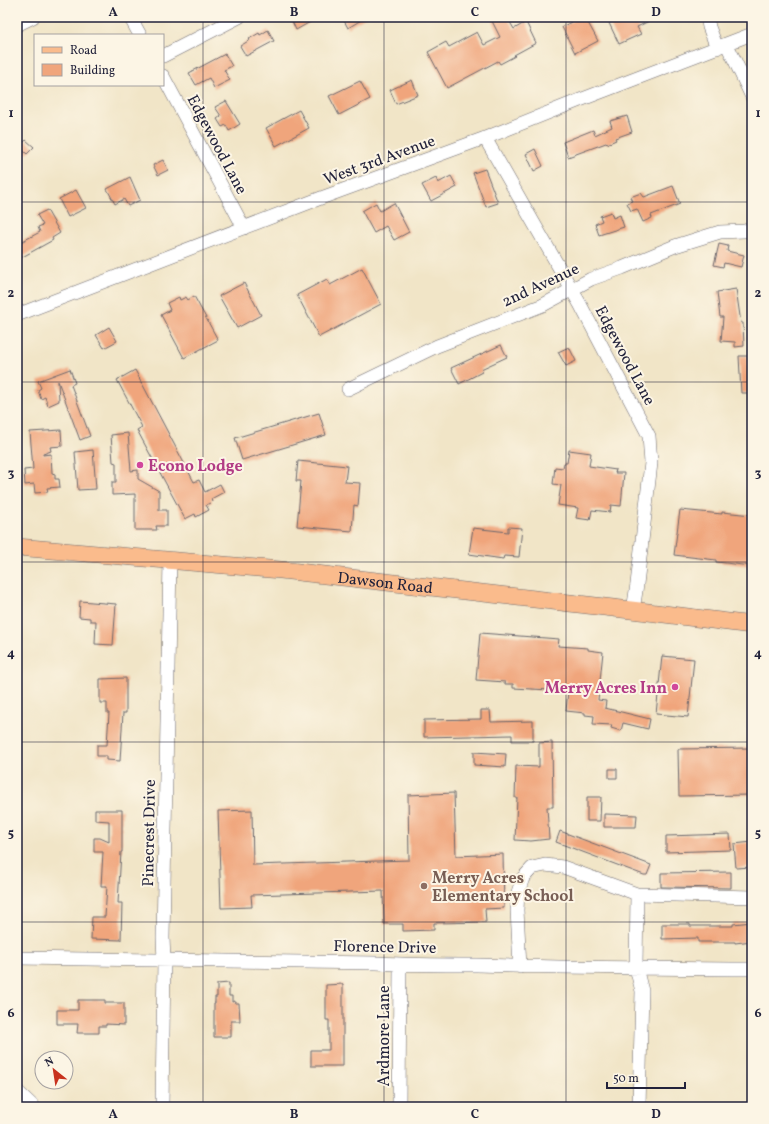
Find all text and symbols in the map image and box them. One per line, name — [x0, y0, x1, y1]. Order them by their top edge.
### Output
text: A — [108, 4, 118, 22]
text: B — [290, 4, 299, 22]
text: C — [471, 4, 479, 22]
text: D — [651, 4, 661, 22]
legend — [34, 34, 164, 86]
text: Road — [70, 43, 97, 59]
text: Building — [70, 63, 115, 79]
street label: Edgewood Lane — [181, 91, 252, 199]
text: 1 — [8, 105, 14, 123]
text: 1 — [755, 105, 761, 123]
street label: West 3rd Avenue — [321, 130, 439, 191]
street label: 2nd Avenue — [499, 258, 583, 313]
text: 2 — [8, 285, 15, 303]
text: 2 — [755, 285, 762, 303]
street label: Edgewood Lane — [589, 302, 660, 410]
place label: Econo Lodge — [148, 456, 243, 478]
marker: Econo Lodge — [135, 460, 145, 470]
text: 3 — [8, 465, 15, 483]
text: 3 — [755, 465, 762, 483]
street label: Dawson Road — [336, 568, 434, 600]
text: 4 — [7, 645, 15, 663]
text: 4 — [754, 645, 762, 663]
place label: Merry Acres Inn — [545, 678, 667, 700]
marker: Merry Acres Inn — [670, 682, 680, 692]
street label: Pinecrest Drive — [138, 779, 162, 887]
text: 5 — [8, 825, 14, 843]
text: 5 — [755, 825, 761, 843]
place label: Merry Acres Elementary School — [432, 868, 574, 908]
marker: Merry Acres Elementary School — [419, 881, 429, 891]
street label: Florence Drive — [333, 936, 437, 960]
street label: Ardmore Lane — [374, 985, 396, 1087]
text: 6 — [7, 1005, 15, 1023]
text: 6 — [754, 1005, 762, 1023]
north arrow — [34, 1050, 74, 1090]
text: N — [43, 1054, 57, 1071]
scale bar — [607, 1064, 685, 1090]
text: 50 m — [613, 1071, 639, 1087]
text: A — [108, 1106, 118, 1124]
text: B — [290, 1106, 299, 1124]
text: C — [471, 1106, 479, 1124]
text: D — [651, 1106, 661, 1124]

